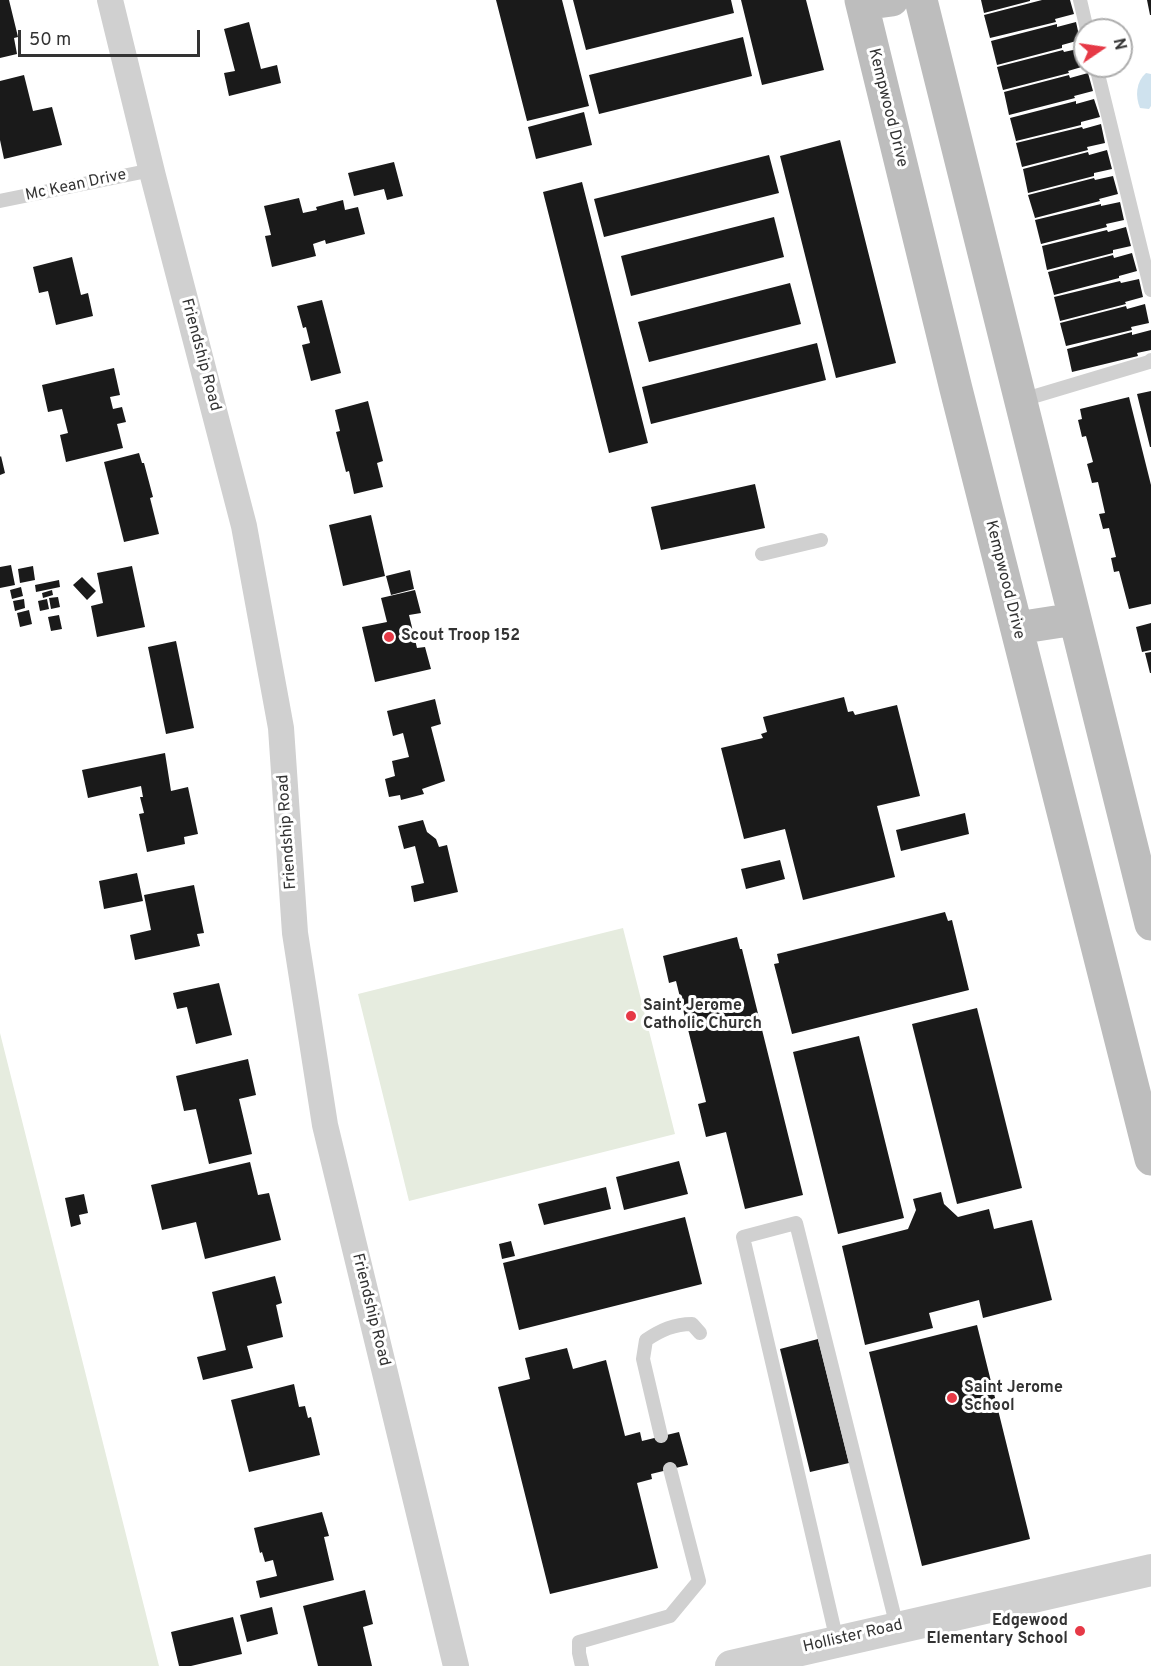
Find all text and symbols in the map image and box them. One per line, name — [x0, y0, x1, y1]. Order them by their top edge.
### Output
scale bar — [21, 18, 202, 56]
north arrow — [1073, 18, 1133, 78]
text: 50 m — [29, 29, 71, 52]
text: N — [1108, 37, 1130, 52]
street label: Kempwood Drive — [863, 47, 911, 169]
street label: Mc Kean Drive — [24, 166, 128, 206]
street label: Friendship Road — [176, 297, 224, 413]
street label: Kempwood Drive — [980, 519, 1028, 641]
place label: Scout Troop 152 — [401, 627, 520, 647]
marker: Scout Troop 152 — [382, 630, 396, 644]
street label: Friendship Road — [274, 774, 302, 890]
place label: Saint Jerome Catholic Church — [643, 997, 762, 1035]
marker: Saint Jerome Catholic Church — [624, 1009, 638, 1023]
street label: Friendship Road — [347, 1252, 393, 1368]
place label: Saint Jerome School — [964, 1379, 1063, 1417]
marker: Saint Jerome School — [945, 1391, 959, 1405]
place label: Edgewood Elementary School — [926, 1612, 1068, 1650]
street label: Hollister Road — [801, 1616, 905, 1658]
marker: Edgewood Elementary School — [1073, 1624, 1087, 1638]

